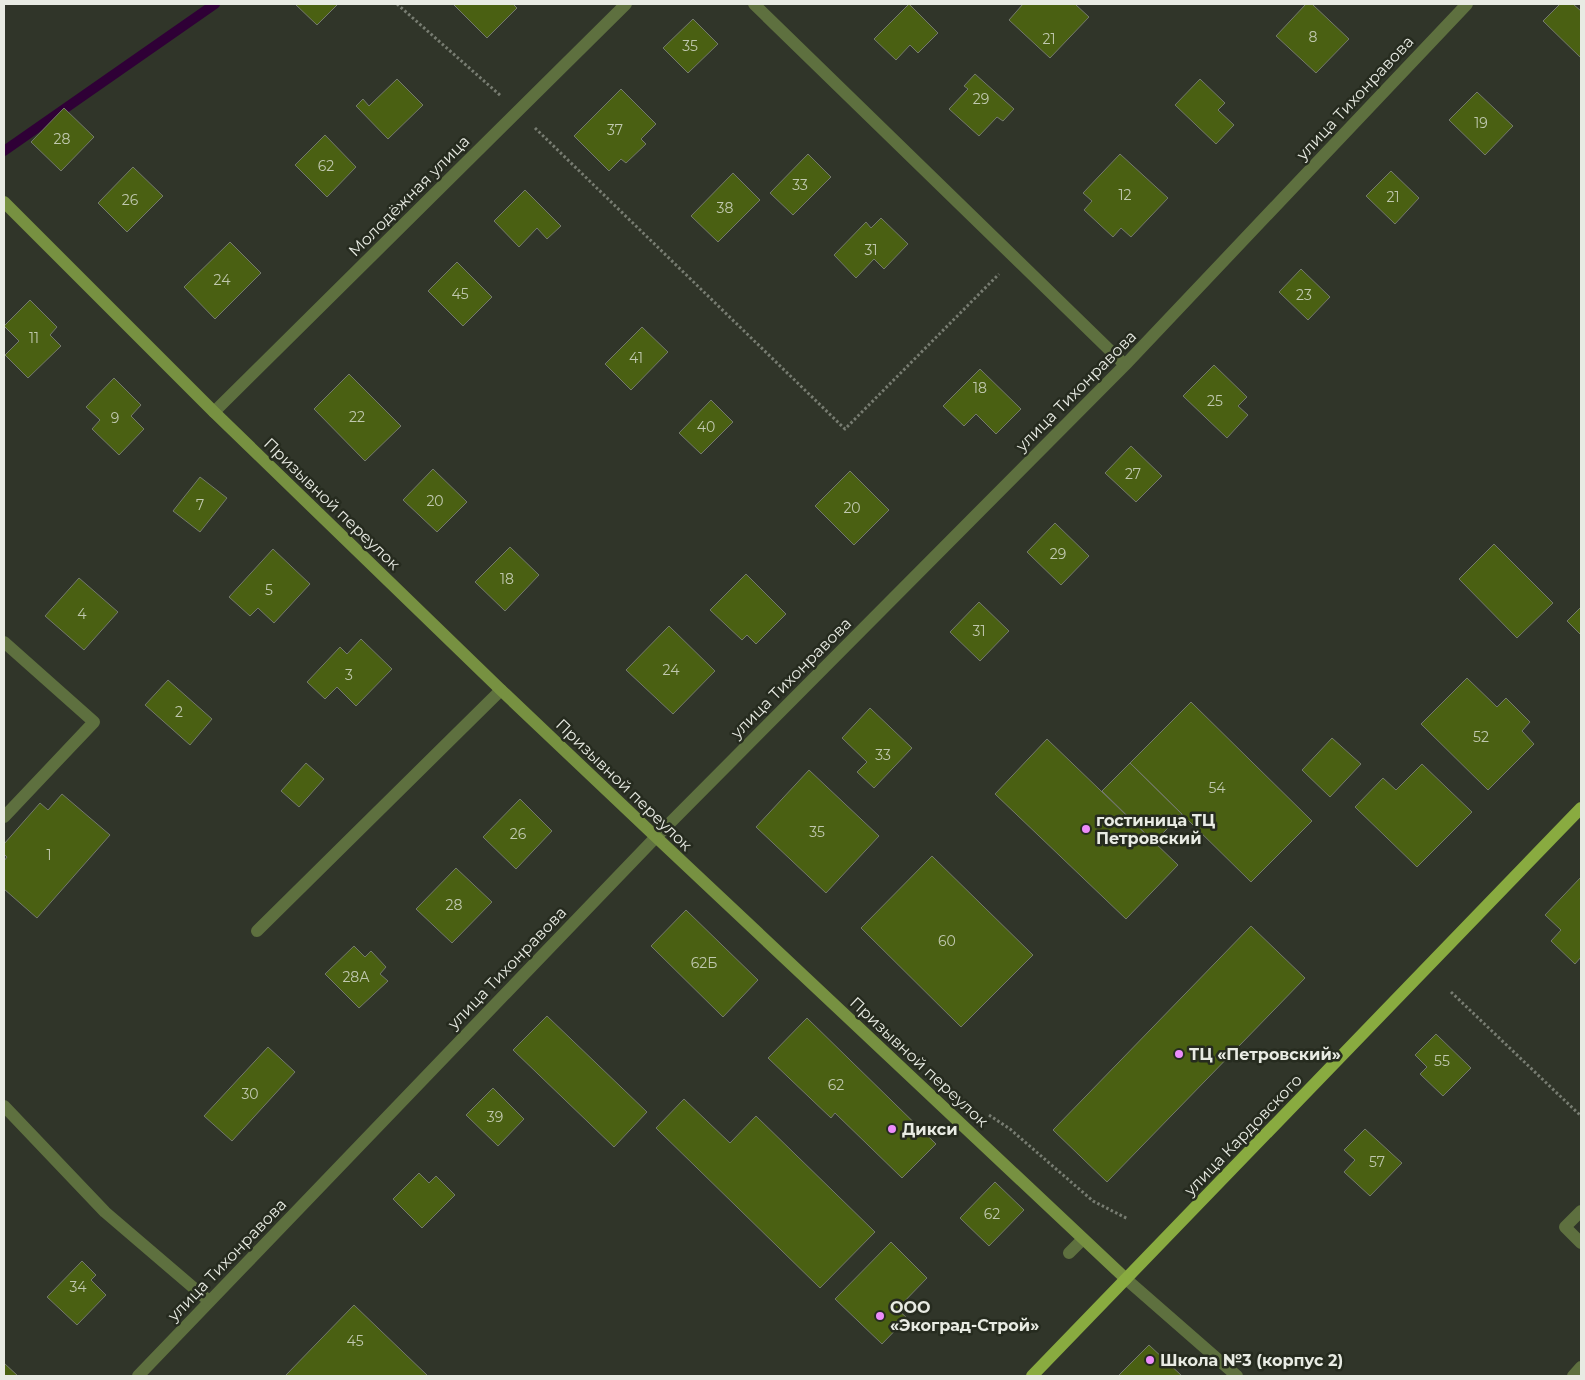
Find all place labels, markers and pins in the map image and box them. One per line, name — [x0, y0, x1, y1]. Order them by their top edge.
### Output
place label: гостиница ТЦ Петровский — [1096, 811, 1216, 848]
marker: гостиница ТЦ Петровский — [1080, 823, 1092, 835]
place label: ТЦ «Петровский» — [1189, 1045, 1341, 1064]
marker: ТЦ «Петровский» — [1173, 1048, 1185, 1060]
place label: Дикси — [902, 1120, 958, 1139]
marker: Дикси — [886, 1123, 898, 1135]
place label: ООО «Экоград-Строй» — [890, 1298, 1039, 1335]
marker: ООО «Экоград-Строй» — [874, 1310, 886, 1322]
place label: Школа №3 (корпус 2) — [1160, 1351, 1343, 1370]
marker: Школа №3 (корпус 2) — [1144, 1354, 1156, 1366]

